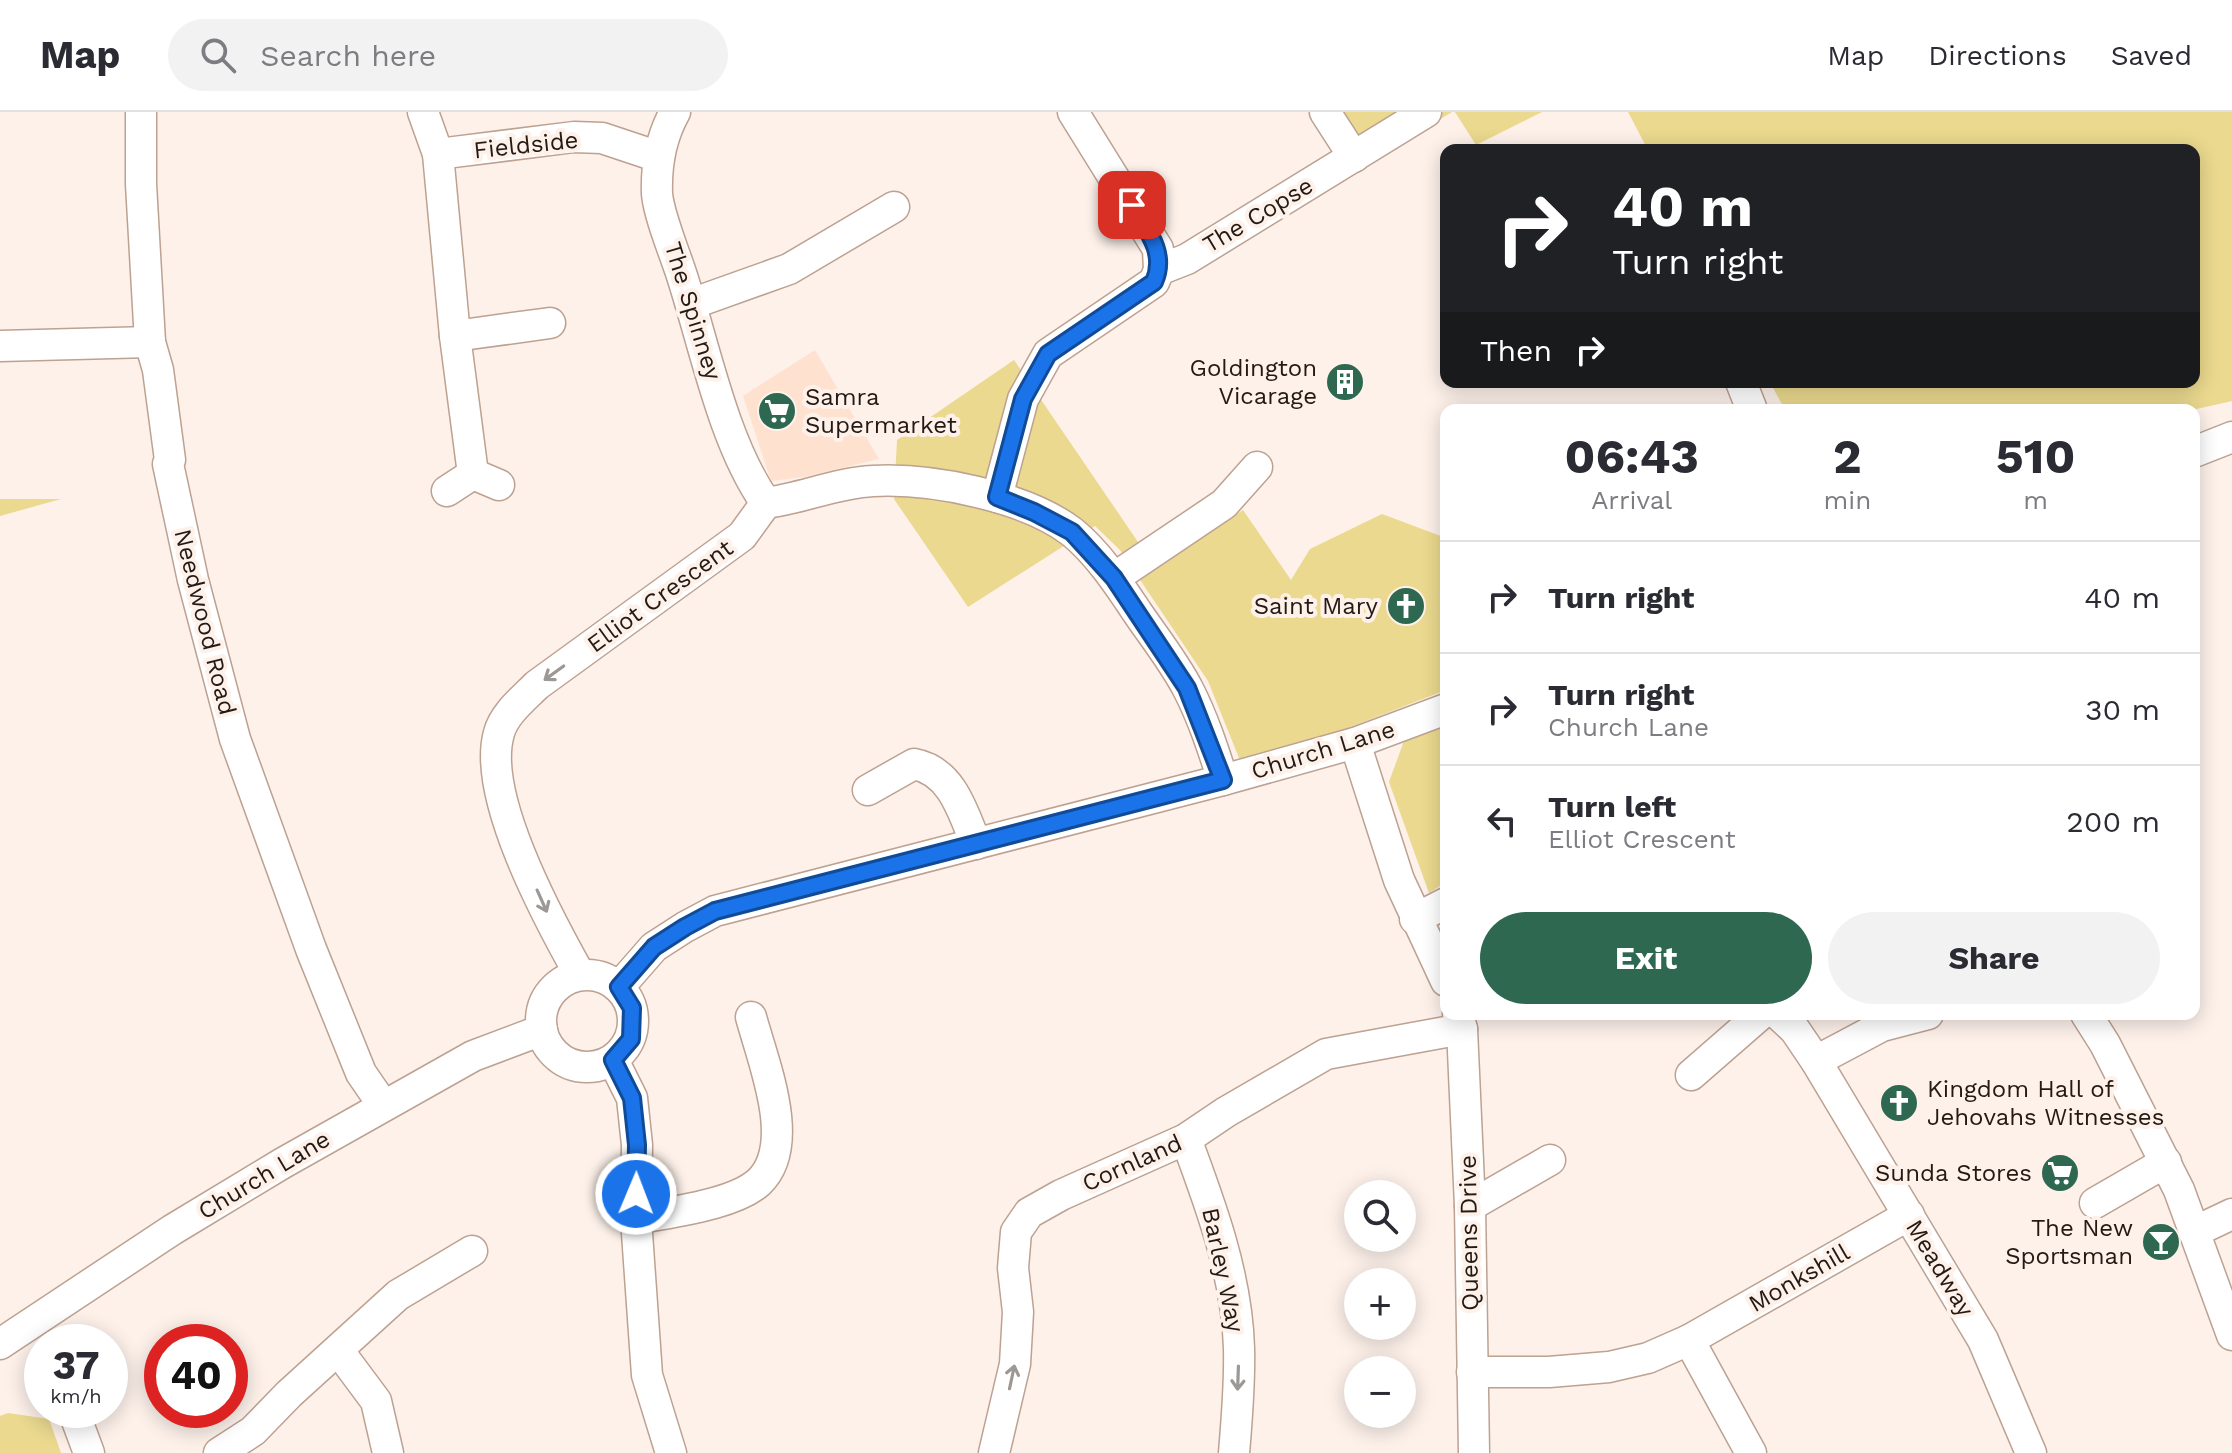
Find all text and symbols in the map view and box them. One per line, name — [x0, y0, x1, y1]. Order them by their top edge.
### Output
search box — [168, 19, 728, 91]
text: Map — [40, 33, 120, 77]
icon: search — [196, 33, 240, 77]
text: Search here — [260, 38, 436, 73]
text: Map — [1827, 39, 1884, 72]
text: Directions — [1928, 39, 2067, 72]
text: Saved — [2111, 39, 2192, 72]
street label: Fieldside — [472, 126, 580, 164]
pin — [1098, 171, 1166, 239]
street label: The Copse — [1198, 171, 1318, 259]
text: 40 m — [1612, 174, 1753, 240]
icon: right — [1480, 176, 1584, 280]
icon: arrive — [1110, 183, 1154, 227]
street label: The Spinney — [659, 239, 727, 384]
text: Turn right — [1612, 241, 1783, 283]
icon: right — [1568, 328, 1612, 372]
text: Then — [1480, 333, 1552, 368]
place label: Goldington Vicarage — [1190, 354, 1317, 410]
building icon: Goldington Vicarage — [1324, 361, 1366, 403]
place label: Samra Supermarket — [805, 383, 957, 439]
supermarket icon: Samra Supermarket — [756, 390, 798, 432]
text: 06:43 — [1565, 428, 1699, 485]
text: 2 — [1833, 428, 1862, 485]
text: 510 — [1996, 428, 2075, 485]
text: Arrival — [1591, 485, 1672, 515]
text: min — [1824, 485, 1871, 515]
text: m — [2023, 485, 2048, 515]
street label: Needwood Road — [168, 526, 242, 718]
street label: Elliot Crescent — [582, 534, 738, 658]
icon: right — [1480, 575, 1524, 619]
text: Turn right — [1548, 580, 1694, 615]
text: 40 m — [2084, 580, 2160, 615]
church icon: Saint Mary — [1385, 585, 1427, 627]
place label: Saint Mary — [1254, 592, 1379, 620]
one-way arrow — [543, 665, 565, 681]
text: Turn right — [1548, 677, 1694, 712]
icon: right — [1480, 687, 1524, 731]
text: 30 m — [2085, 692, 2160, 727]
text: Church Lane — [1548, 712, 1709, 742]
street label: Church Lane — [1248, 715, 1398, 785]
text: Turn left — [1548, 789, 1676, 824]
icon: left — [1480, 799, 1524, 843]
text: 200 m — [2066, 804, 2160, 839]
text: Elliot Crescent — [1548, 824, 1736, 854]
one-way arrow — [536, 889, 551, 913]
button: Exit — [1480, 912, 1812, 1004]
button: Share — [1828, 912, 2160, 1004]
place label: Kingdom Hall of Jehovahs Witnesses — [1927, 1075, 2164, 1131]
church icon: Kingdom Hall of Jehovahs Witnesses — [1878, 1082, 1920, 1124]
street label: Church Lane — [193, 1125, 335, 1225]
street label: Cornland — [1078, 1129, 1186, 1197]
position arrow — [594, 1152, 678, 1236]
supermarket icon: Sunda Stores — [2039, 1152, 2081, 1194]
street label: Queens Drive — [1454, 1155, 1484, 1311]
place label: Sunda Stores — [1875, 1159, 2032, 1187]
map controls — [1344, 1180, 1416, 1428]
button: search — [1344, 1180, 1416, 1252]
street label: Barley Way — [1196, 1205, 1250, 1335]
place label: The New Sportsman — [2005, 1214, 2133, 1270]
street label: Meadway — [1900, 1215, 1980, 1322]
bar icon: The New Sportsman — [2140, 1221, 2182, 1263]
street label: Monkshill — [1744, 1238, 1855, 1318]
button: + — [1344, 1268, 1416, 1340]
speed limit sign: 40 — [144, 1324, 248, 1428]
text: 37 — [53, 1342, 99, 1389]
button: − — [1344, 1356, 1416, 1428]
one-way arrow — [1231, 1364, 1246, 1391]
one-way arrow — [1005, 1365, 1020, 1391]
text: km/h — [50, 1384, 102, 1408]

